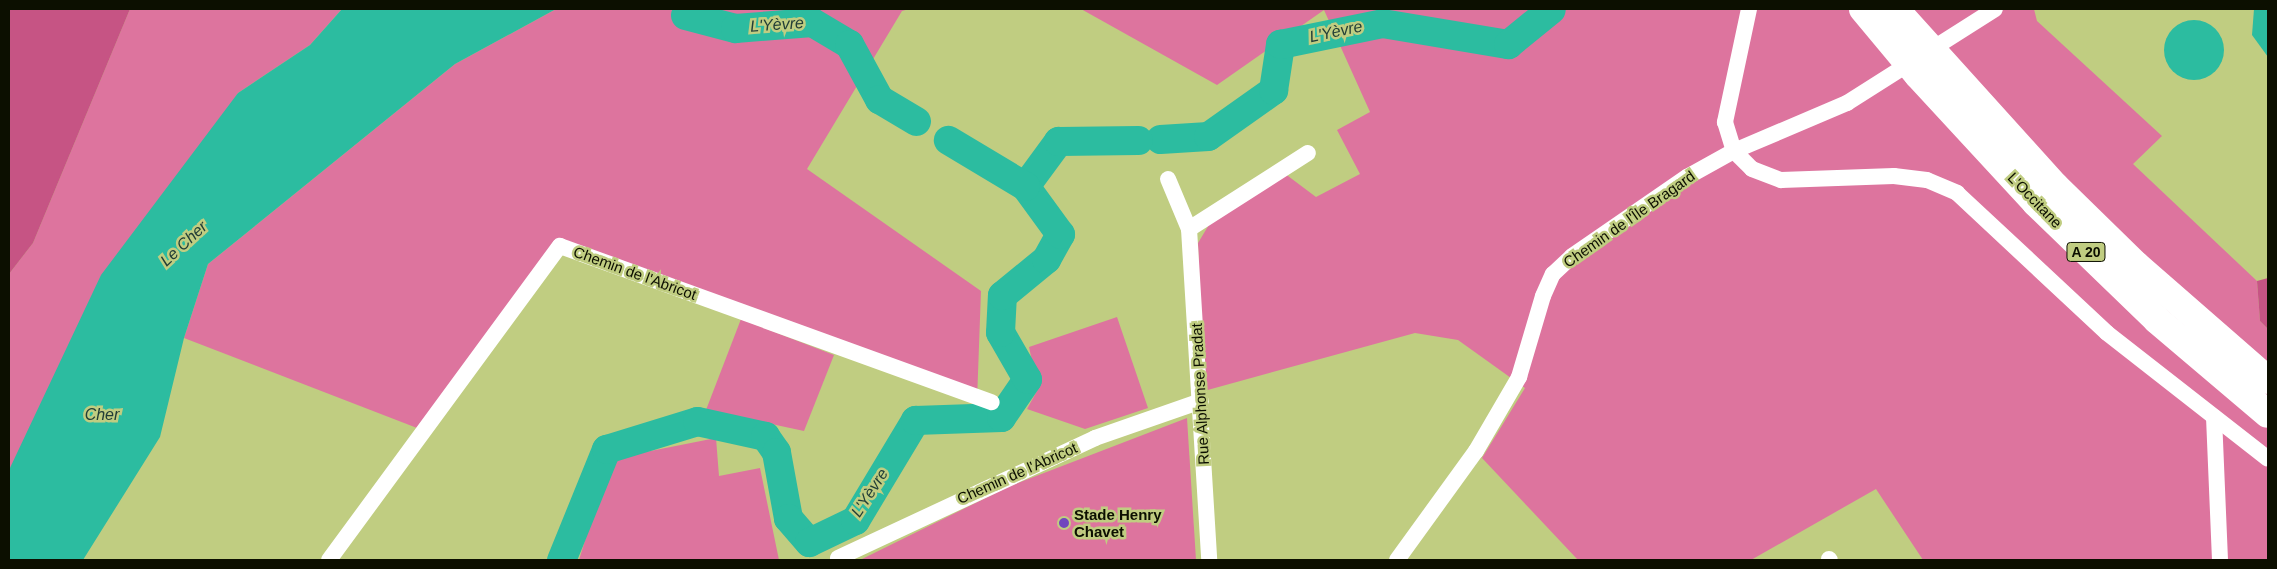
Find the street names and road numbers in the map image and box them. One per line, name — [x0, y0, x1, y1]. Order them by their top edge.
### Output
street label: Chemin de l'Île Bragard — [1560, 167, 1698, 271]
street label: L'Occitane — [2004, 168, 2066, 232]
road number: A 20 — [2066, 240, 2106, 264]
street label: Chemin de l'Abricot — [571, 242, 699, 304]
street label: Rue Alphonse Pradat — [1187, 322, 1213, 466]
street label: Chemin de l'Abricot — [954, 438, 1080, 508]

